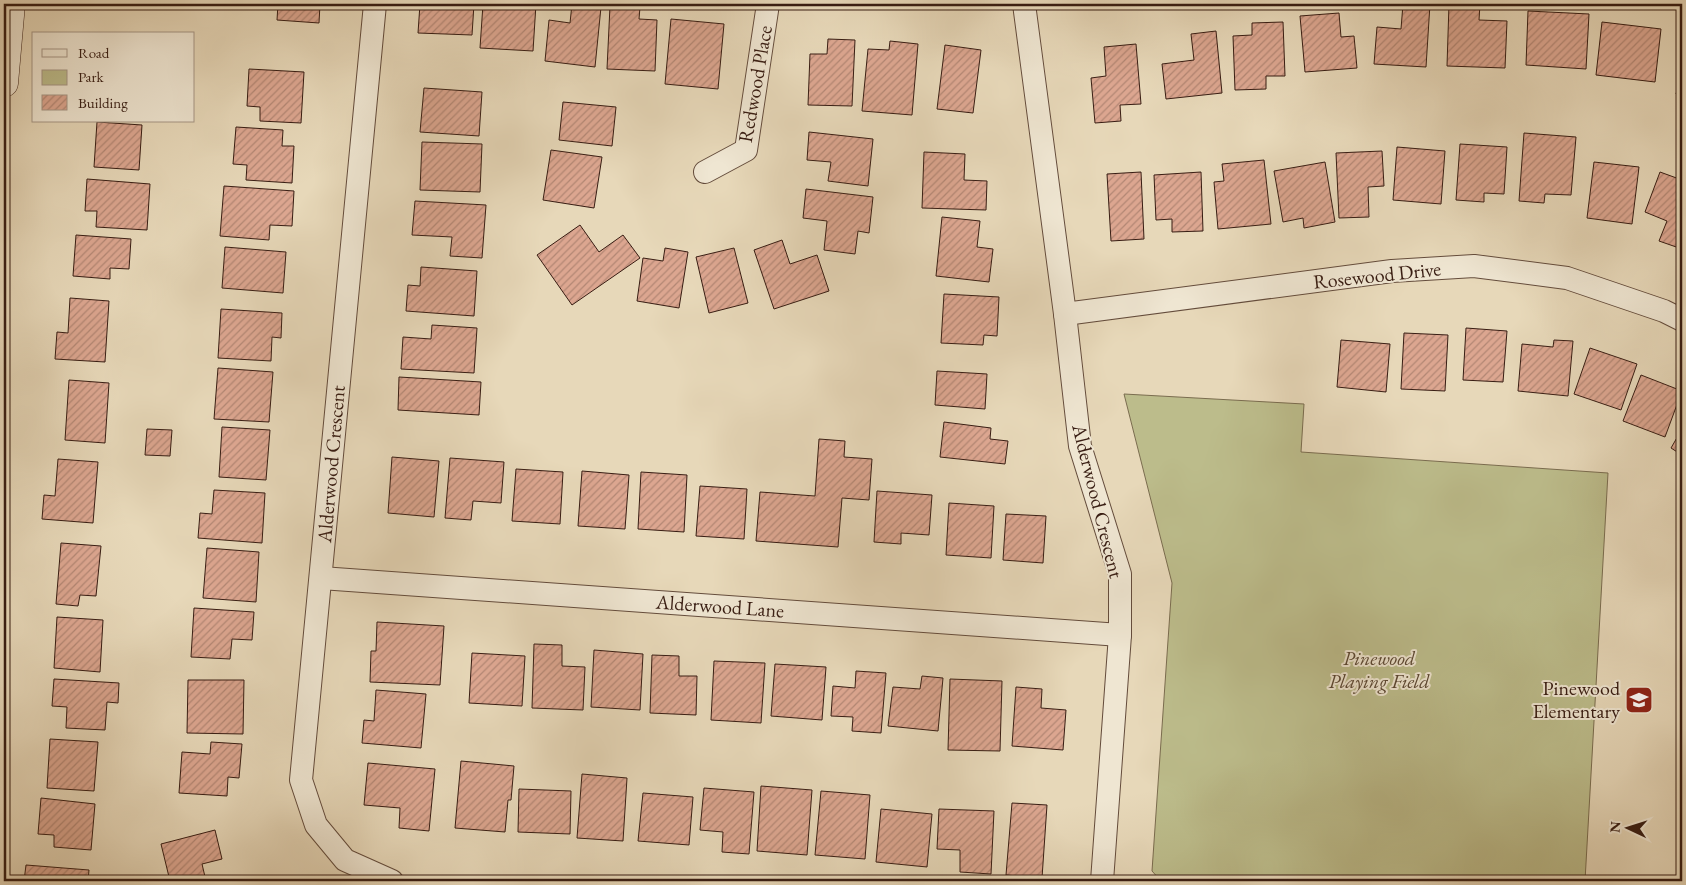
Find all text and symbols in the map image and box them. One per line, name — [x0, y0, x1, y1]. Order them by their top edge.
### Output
street label: Redwood Place — [732, 23, 778, 145]
legend — [32, 32, 195, 122]
text: Road — [78, 43, 110, 62]
text: Park — [78, 67, 105, 86]
text: Building — [78, 93, 128, 112]
street label: Rosewood Drive — [1312, 255, 1442, 295]
street label: Alderwood Crescent — [311, 384, 351, 545]
street label: Alderwood Crescent — [1066, 420, 1130, 581]
street label: Alderwood Lane — [654, 588, 785, 623]
park label: Pinewood Playing Field — [1329, 645, 1430, 694]
place label: Pinewood Elementary — [1533, 675, 1621, 724]
school or university icon: Pinewood Elementary — [1624, 685, 1654, 715]
north arrow — [1604, 802, 1654, 852]
text: N — [1606, 820, 1624, 833]

